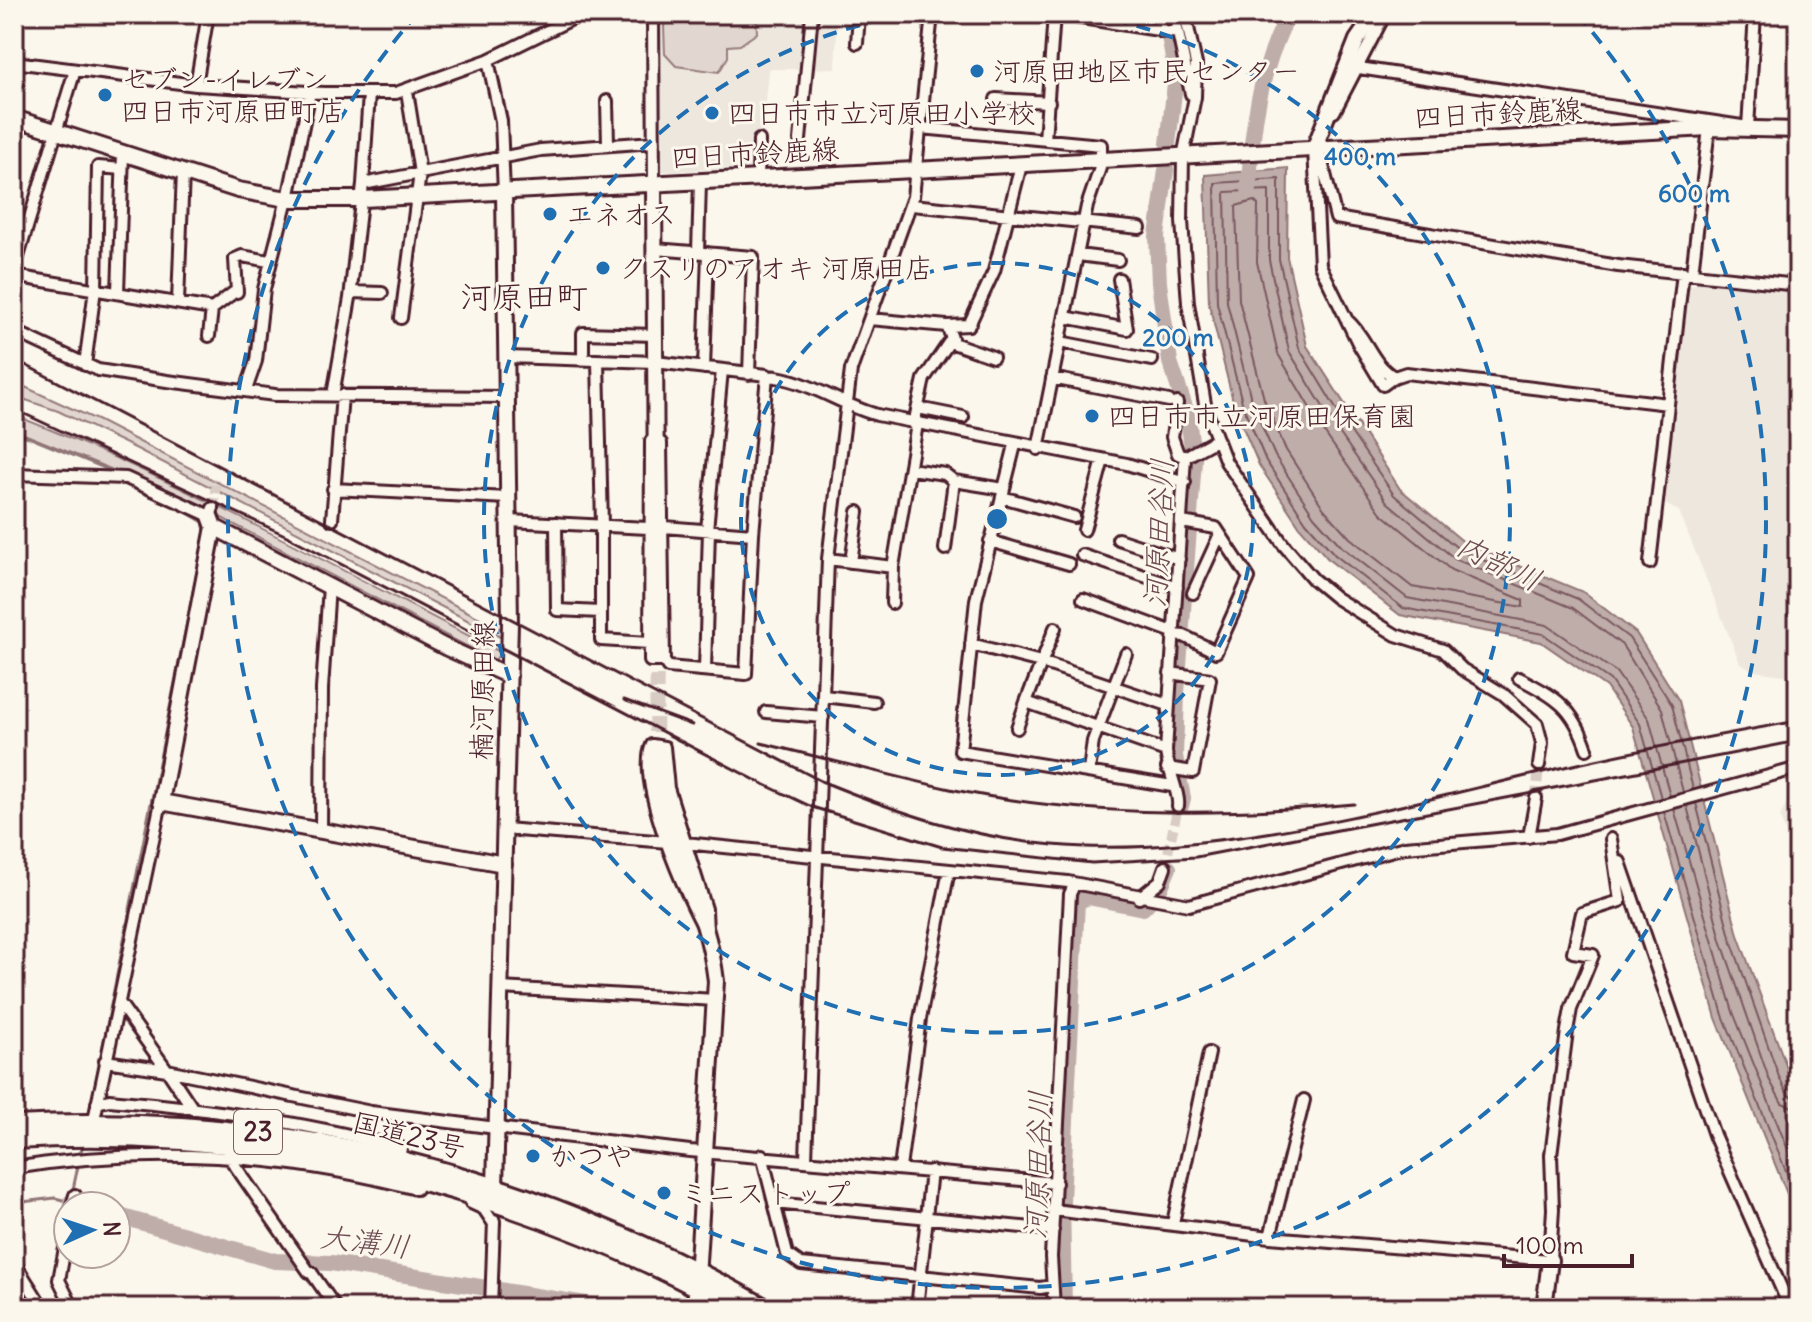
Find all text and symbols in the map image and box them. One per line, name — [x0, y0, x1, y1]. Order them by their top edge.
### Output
place label: 河原田地区市民センター — [993, 53, 1300, 89]
place label: セブン-イレブン 四日市河原田町店 — [121, 61, 345, 129]
marker: 河原田地区市民センター — [968, 62, 986, 80]
marker: セブン-イレブン 四日市河原田町店 — [96, 86, 114, 104]
street label: 四日市鈴鹿線 — [1413, 91, 1583, 135]
place label: 四日市市立河原田小学校 — [728, 95, 1036, 131]
marker: 四日市市立河原田小学校 — [703, 104, 721, 122]
street label: 四日市鈴鹿線 — [670, 131, 840, 175]
text: 400 m — [1324, 141, 1396, 171]
text: 600 m — [1658, 178, 1730, 208]
place label: エネオス — [566, 196, 676, 232]
marker: エネオス — [541, 205, 559, 223]
place label: クスリのアオキ 河原田店 — [619, 250, 933, 286]
marker: クスリのアオキ 河原田店 — [594, 259, 612, 277]
district label: 河原田町 — [460, 276, 588, 317]
text: 200 m — [1142, 322, 1214, 352]
place label: 四日市市立河原田保育園 — [1108, 398, 1416, 434]
marker: 四日市市立河原田保育園 — [1083, 407, 1101, 425]
water label: 河原田谷川 — [1135, 457, 1181, 609]
centre of rings — [983, 505, 1011, 533]
water label: 内部川 — [1451, 525, 1548, 599]
street label: 楠河原田線 — [463, 620, 501, 760]
water label: 河原田谷川 — [1015, 1089, 1059, 1241]
street label: 国道23号 — [349, 1104, 469, 1166]
road number: 23 — [234, 1110, 282, 1154]
place label: かつや — [549, 1138, 633, 1174]
marker: かつや — [524, 1147, 542, 1165]
place label: ミニストップ — [680, 1175, 851, 1211]
marker: ミニストップ — [655, 1184, 673, 1202]
north arrow — [52, 1190, 132, 1270]
water label: 大溝川 — [318, 1217, 412, 1265]
scale bar — [1504, 1218, 1632, 1268]
text: N — [98, 1221, 126, 1237]
text: 100 m — [1516, 1230, 1584, 1260]

